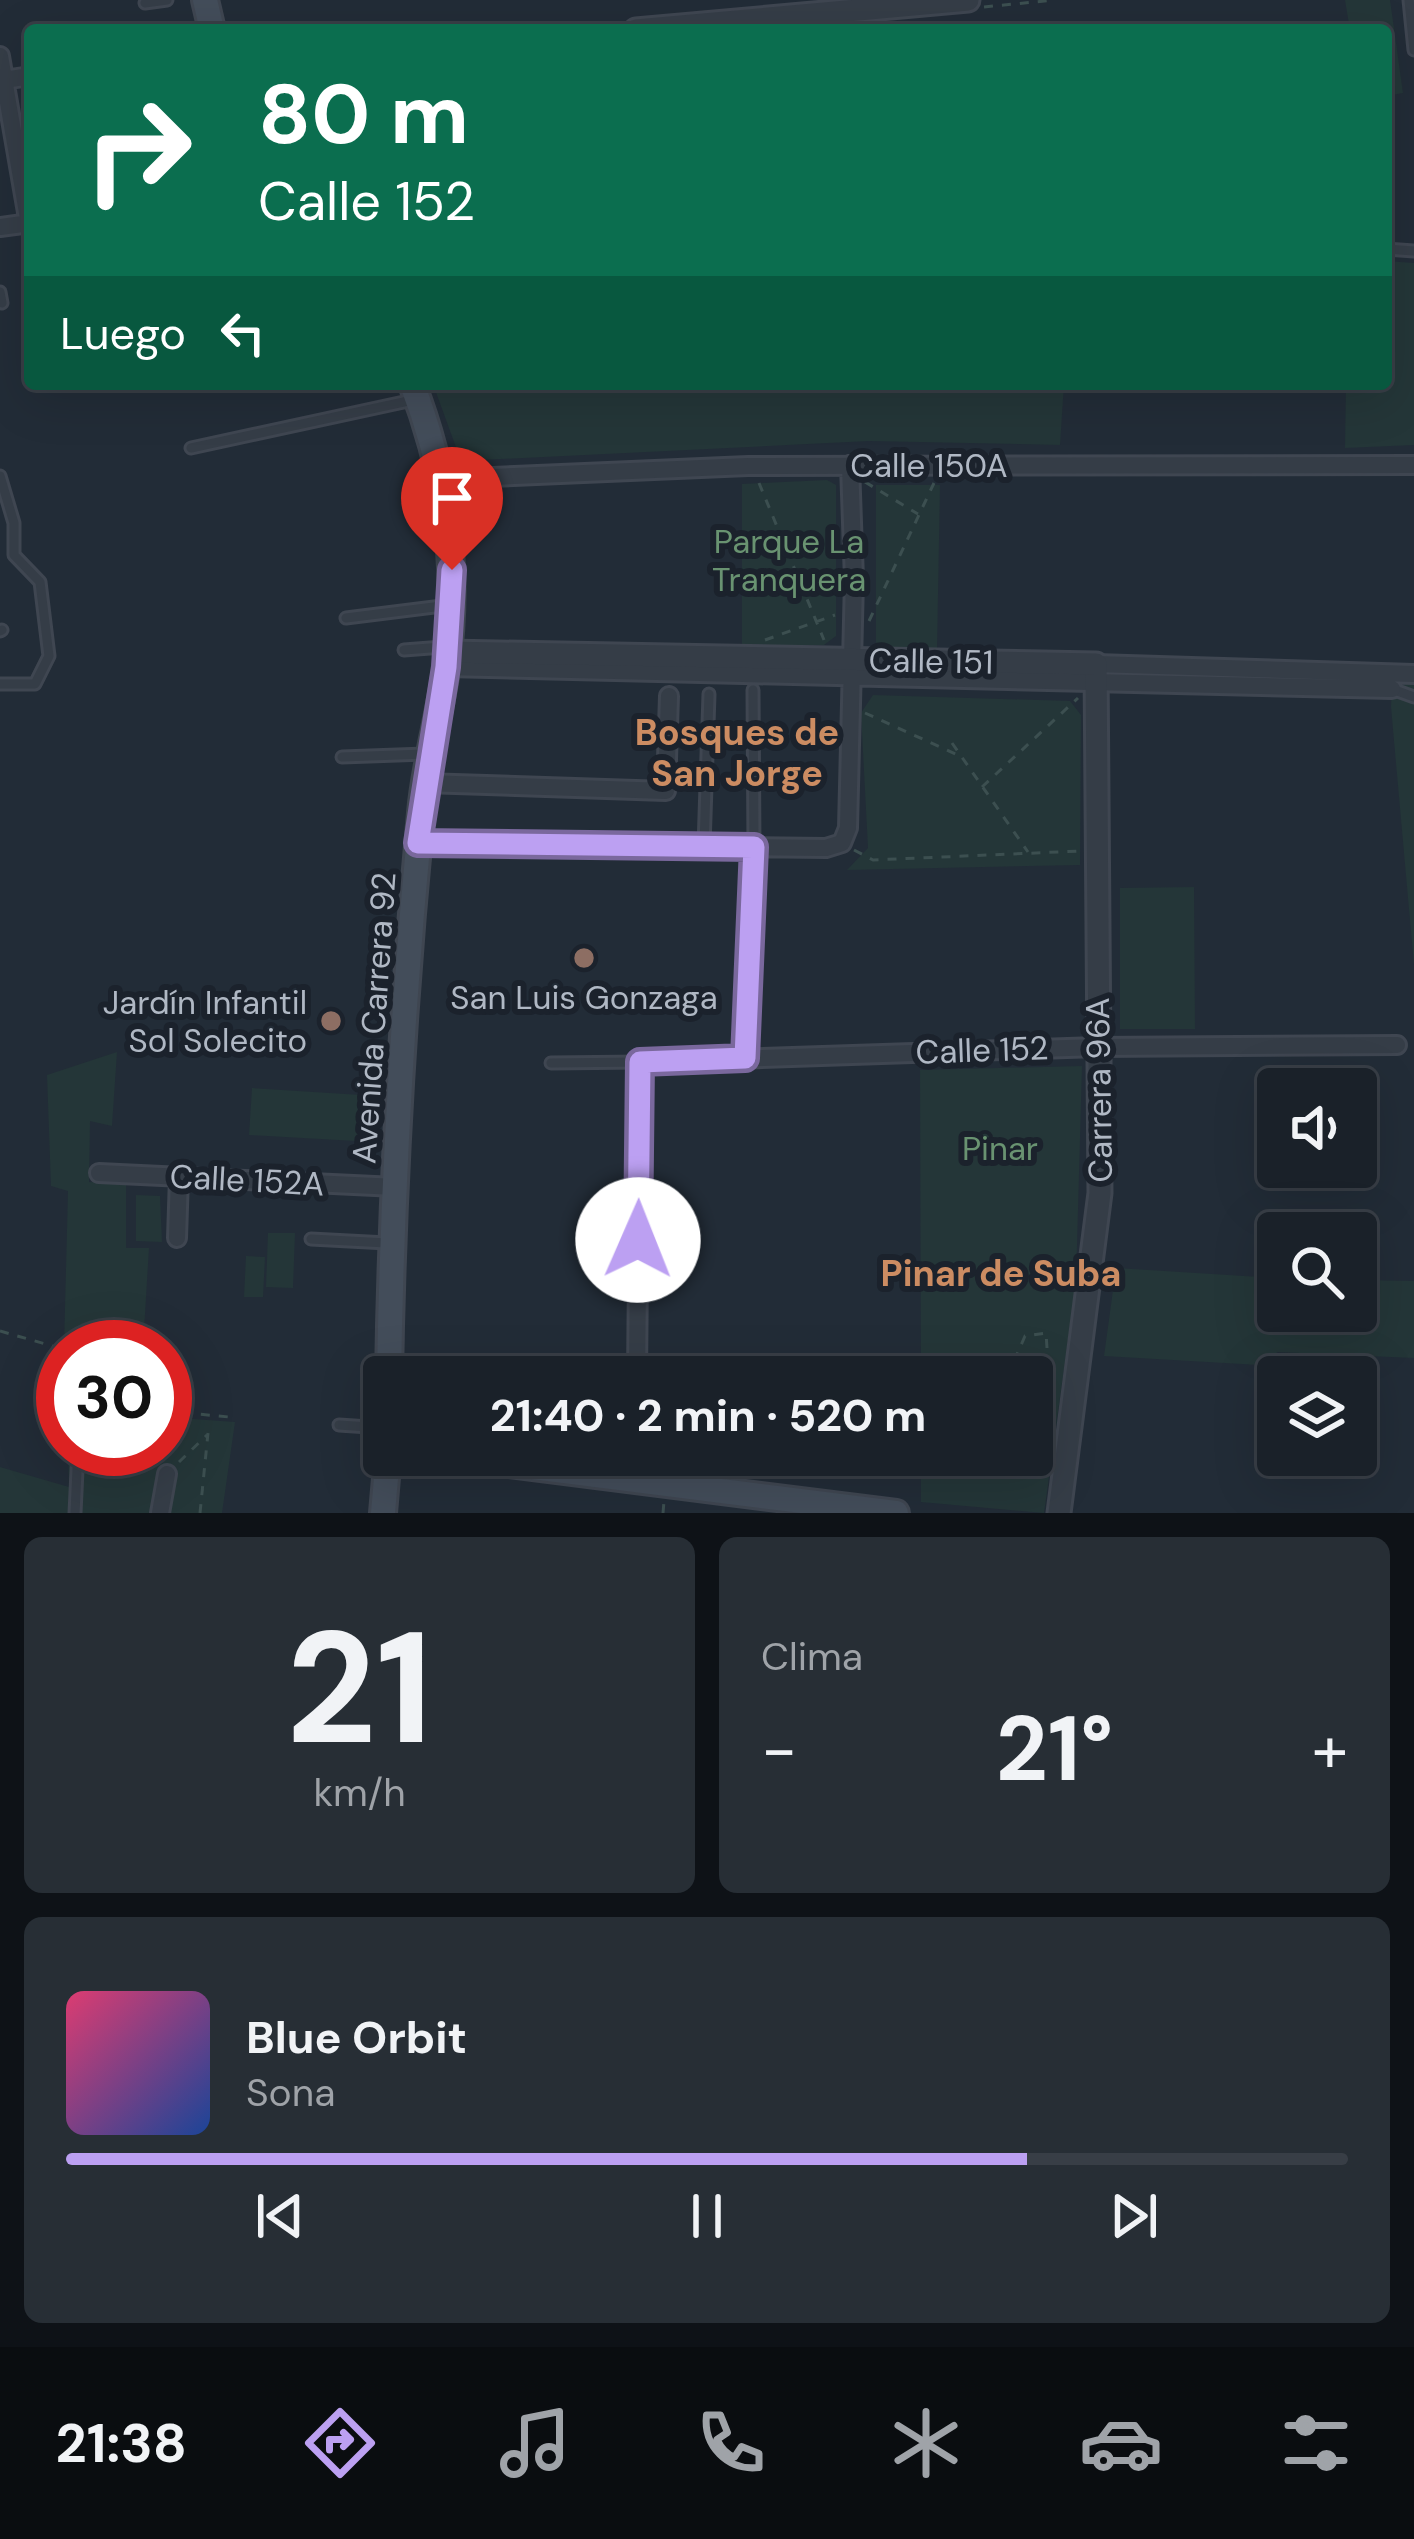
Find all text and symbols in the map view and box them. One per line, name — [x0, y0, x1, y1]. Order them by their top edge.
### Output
text: 80 m — [258, 60, 469, 169]
icon: right — [60, 72, 216, 228]
text: Calle 152 — [258, 166, 475, 237]
icon: left — [210, 300, 276, 366]
text: Luego — [60, 304, 186, 363]
street label: Calle 150A — [850, 444, 1008, 487]
pin — [401, 447, 503, 570]
icon: arrive — [419, 465, 485, 531]
park label: Parque La Tranquera — [712, 520, 866, 601]
street label: Calle 151 — [868, 638, 994, 684]
district label: Bosques de San Jorge — [635, 709, 839, 797]
street label: Avenida Carrera 92 — [342, 871, 406, 1165]
marker: San Luis Gonzaga — [571, 945, 597, 971]
place label: San Luis Gonzaga — [450, 976, 718, 1019]
place label: Jardín Infantil Sol Solecito — [103, 981, 307, 1062]
street label: Carrera 96A — [1076, 997, 1122, 1183]
marker: Jardín Infantil Sol Solecito — [318, 1008, 344, 1034]
street label: Calle 152 — [915, 1026, 1049, 1074]
map controls — [1257, 1068, 1377, 1476]
button: sound — [1257, 1068, 1377, 1188]
park label: Pinar — [962, 1127, 1038, 1170]
street label: Calle 152A — [169, 1154, 325, 1206]
position arrow — [575, 1177, 701, 1303]
button: search — [1257, 1212, 1377, 1332]
district label: Pinar de Suba — [881, 1250, 1121, 1297]
speed limit sign: 30 — [36, 1320, 192, 1476]
button: layers — [1257, 1356, 1377, 1476]
text: 21:40 · 2 min · 520 m — [490, 1386, 926, 1445]
text: 21 — [286, 1587, 433, 1790]
text: Clima — [761, 1631, 863, 1682]
text: 21° — [996, 1691, 1113, 1808]
text: − — [761, 1707, 797, 1792]
text: + — [1312, 1707, 1348, 1792]
text: km/h — [313, 1767, 406, 1818]
text: Blue Orbit — [246, 2008, 467, 2067]
text: Sona — [246, 2067, 335, 2118]
icon: previous — [247, 2183, 313, 2249]
icon: pause — [674, 2183, 740, 2249]
icon: next — [1101, 2183, 1167, 2249]
icon: directions — [298, 2401, 382, 2485]
icon: music — [493, 2401, 577, 2485]
icon: phone — [689, 2401, 773, 2485]
icon: climate — [884, 2401, 968, 2485]
icon: car — [1079, 2401, 1163, 2485]
icon: filters — [1274, 2401, 1358, 2485]
text: 21:38 — [56, 2408, 187, 2479]

